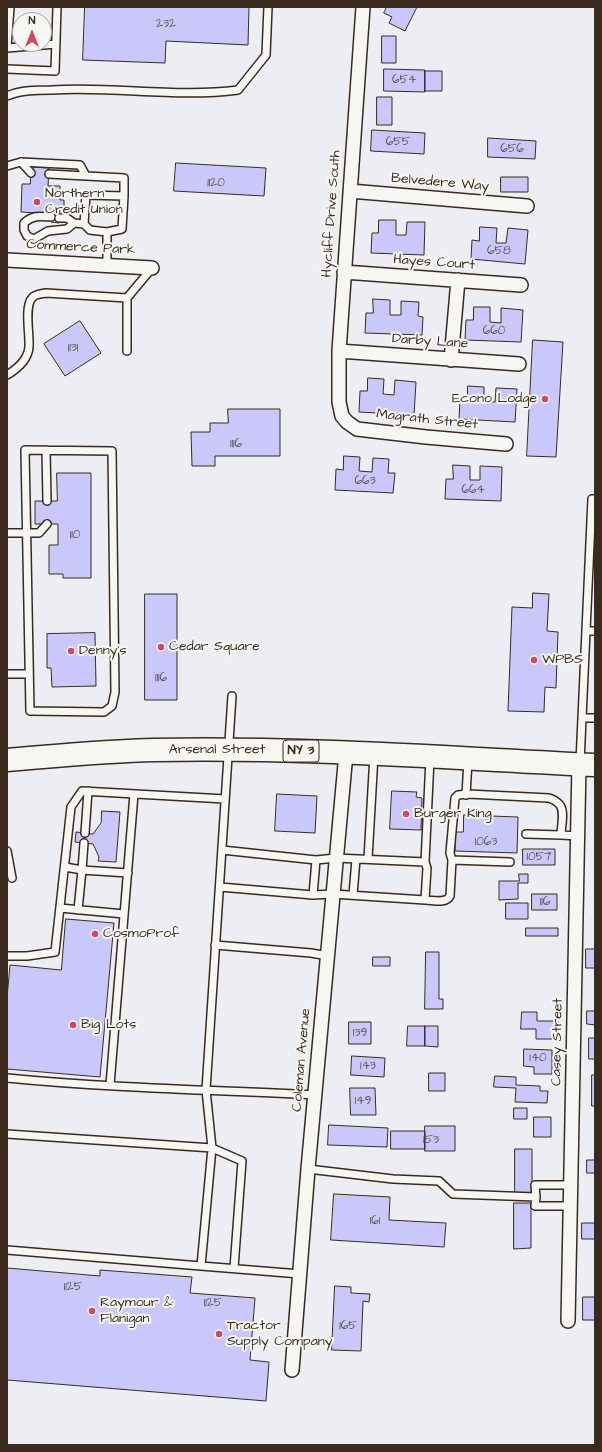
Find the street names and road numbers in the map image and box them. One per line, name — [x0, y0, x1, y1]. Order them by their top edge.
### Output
street label: Hycliff Drive South — [319, 150, 345, 278]
street label: Belvedere Way — [390, 170, 490, 196]
street label: Commerce Park — [26, 237, 136, 259]
street label: Hayes Court — [393, 252, 475, 274]
street label: Darby Lane — [391, 331, 469, 353]
street label: Magrath Street — [375, 406, 479, 434]
road number: NY 3 — [283, 740, 319, 762]
street label: Arsenal Street — [169, 742, 265, 758]
street label: Casey Street — [549, 998, 567, 1086]
street label: Coleman Avenue — [289, 1008, 315, 1112]

